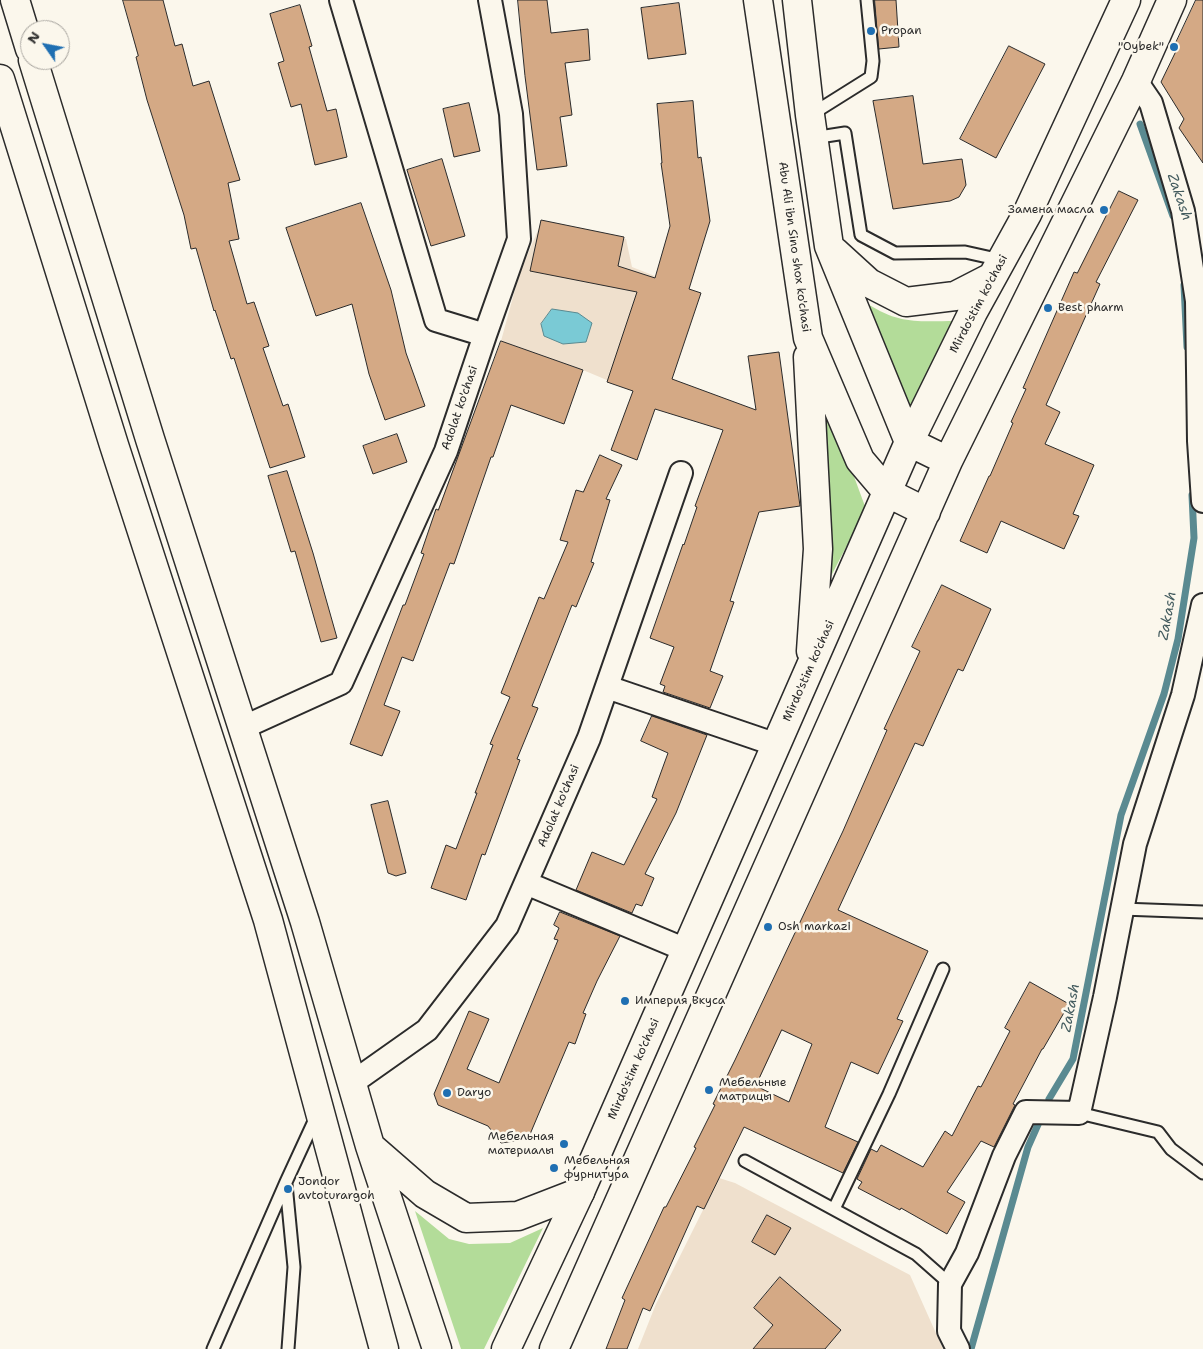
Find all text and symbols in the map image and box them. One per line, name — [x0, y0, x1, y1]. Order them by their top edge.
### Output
north arrow — [20, 20, 70, 70]
place label: Propan — [881, 24, 922, 38]
marker: Propan — [865, 25, 877, 37]
text: N — [23, 28, 44, 47]
place label: "Oybek" — [1118, 40, 1164, 54]
marker: "Oybek" — [1168, 41, 1180, 53]
street label: Abu Ali ibn Sino shox ko'chasi — [775, 161, 813, 333]
water label: Zakash — [1163, 171, 1195, 223]
place label: Замена масла — [1008, 203, 1094, 217]
marker: Замена масла — [1098, 204, 1110, 216]
street label: Mirdo'stim ko'chasi — [947, 252, 1011, 356]
place label: Best pharm — [1058, 301, 1124, 315]
marker: Best pharm — [1042, 302, 1054, 314]
street label: Adolat ko'chasi — [439, 364, 481, 452]
water label: Zakash — [1155, 590, 1181, 642]
street label: Mirdo'stim ko'chasi — [780, 618, 838, 724]
street label: Adolat ko'chasi — [535, 762, 583, 850]
place label: Osh markazi — [778, 920, 851, 934]
marker: Osh markazi — [762, 921, 774, 933]
water label: Zakash — [1058, 982, 1084, 1034]
place label: Империя Вкуса — [635, 994, 725, 1008]
marker: Империя Вкуса — [619, 995, 631, 1007]
street label: Mirdo'stim ko'chasi — [605, 1016, 663, 1122]
place label: Мебельные матрицы — [719, 1076, 787, 1104]
marker: Мебельные матрицы — [703, 1084, 715, 1096]
place label: Daryo — [457, 1086, 491, 1100]
marker: Daryo — [441, 1087, 453, 1099]
place label: Мебельная материалы — [488, 1130, 554, 1158]
marker: Мебельная материалы — [558, 1138, 570, 1150]
place label: Мебельная фурнитура — [564, 1154, 630, 1182]
marker: Мебельная фурнитура — [548, 1162, 560, 1174]
place label: Jondor avtoturargoh — [298, 1175, 375, 1203]
marker: Jondor avtoturargoh — [282, 1183, 294, 1195]

